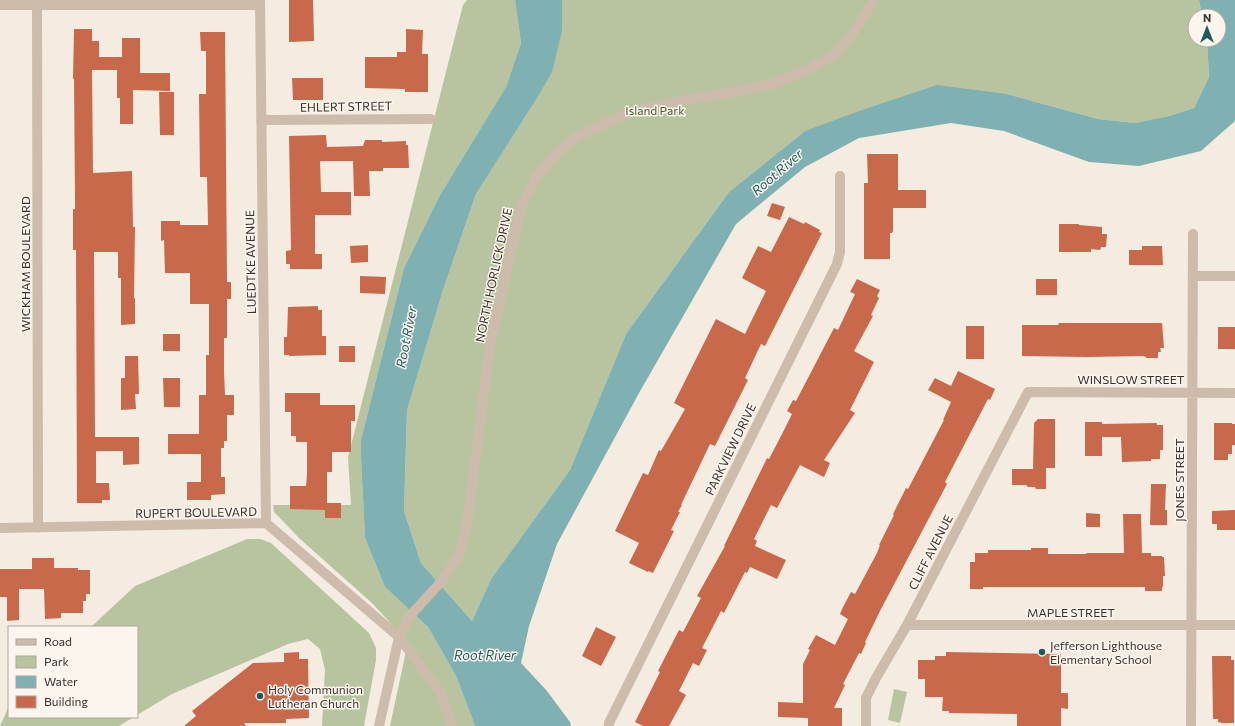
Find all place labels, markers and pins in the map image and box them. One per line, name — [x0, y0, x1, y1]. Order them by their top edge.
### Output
place label: Jefferson Lighthouse Elementary School — [1050, 638, 1162, 666]
marker: Jefferson Lighthouse Elementary School — [1037, 647, 1047, 657]
place label: Holy Communion Lutheran Church — [268, 682, 363, 710]
marker: Holy Communion Lutheran Church — [255, 691, 265, 701]

